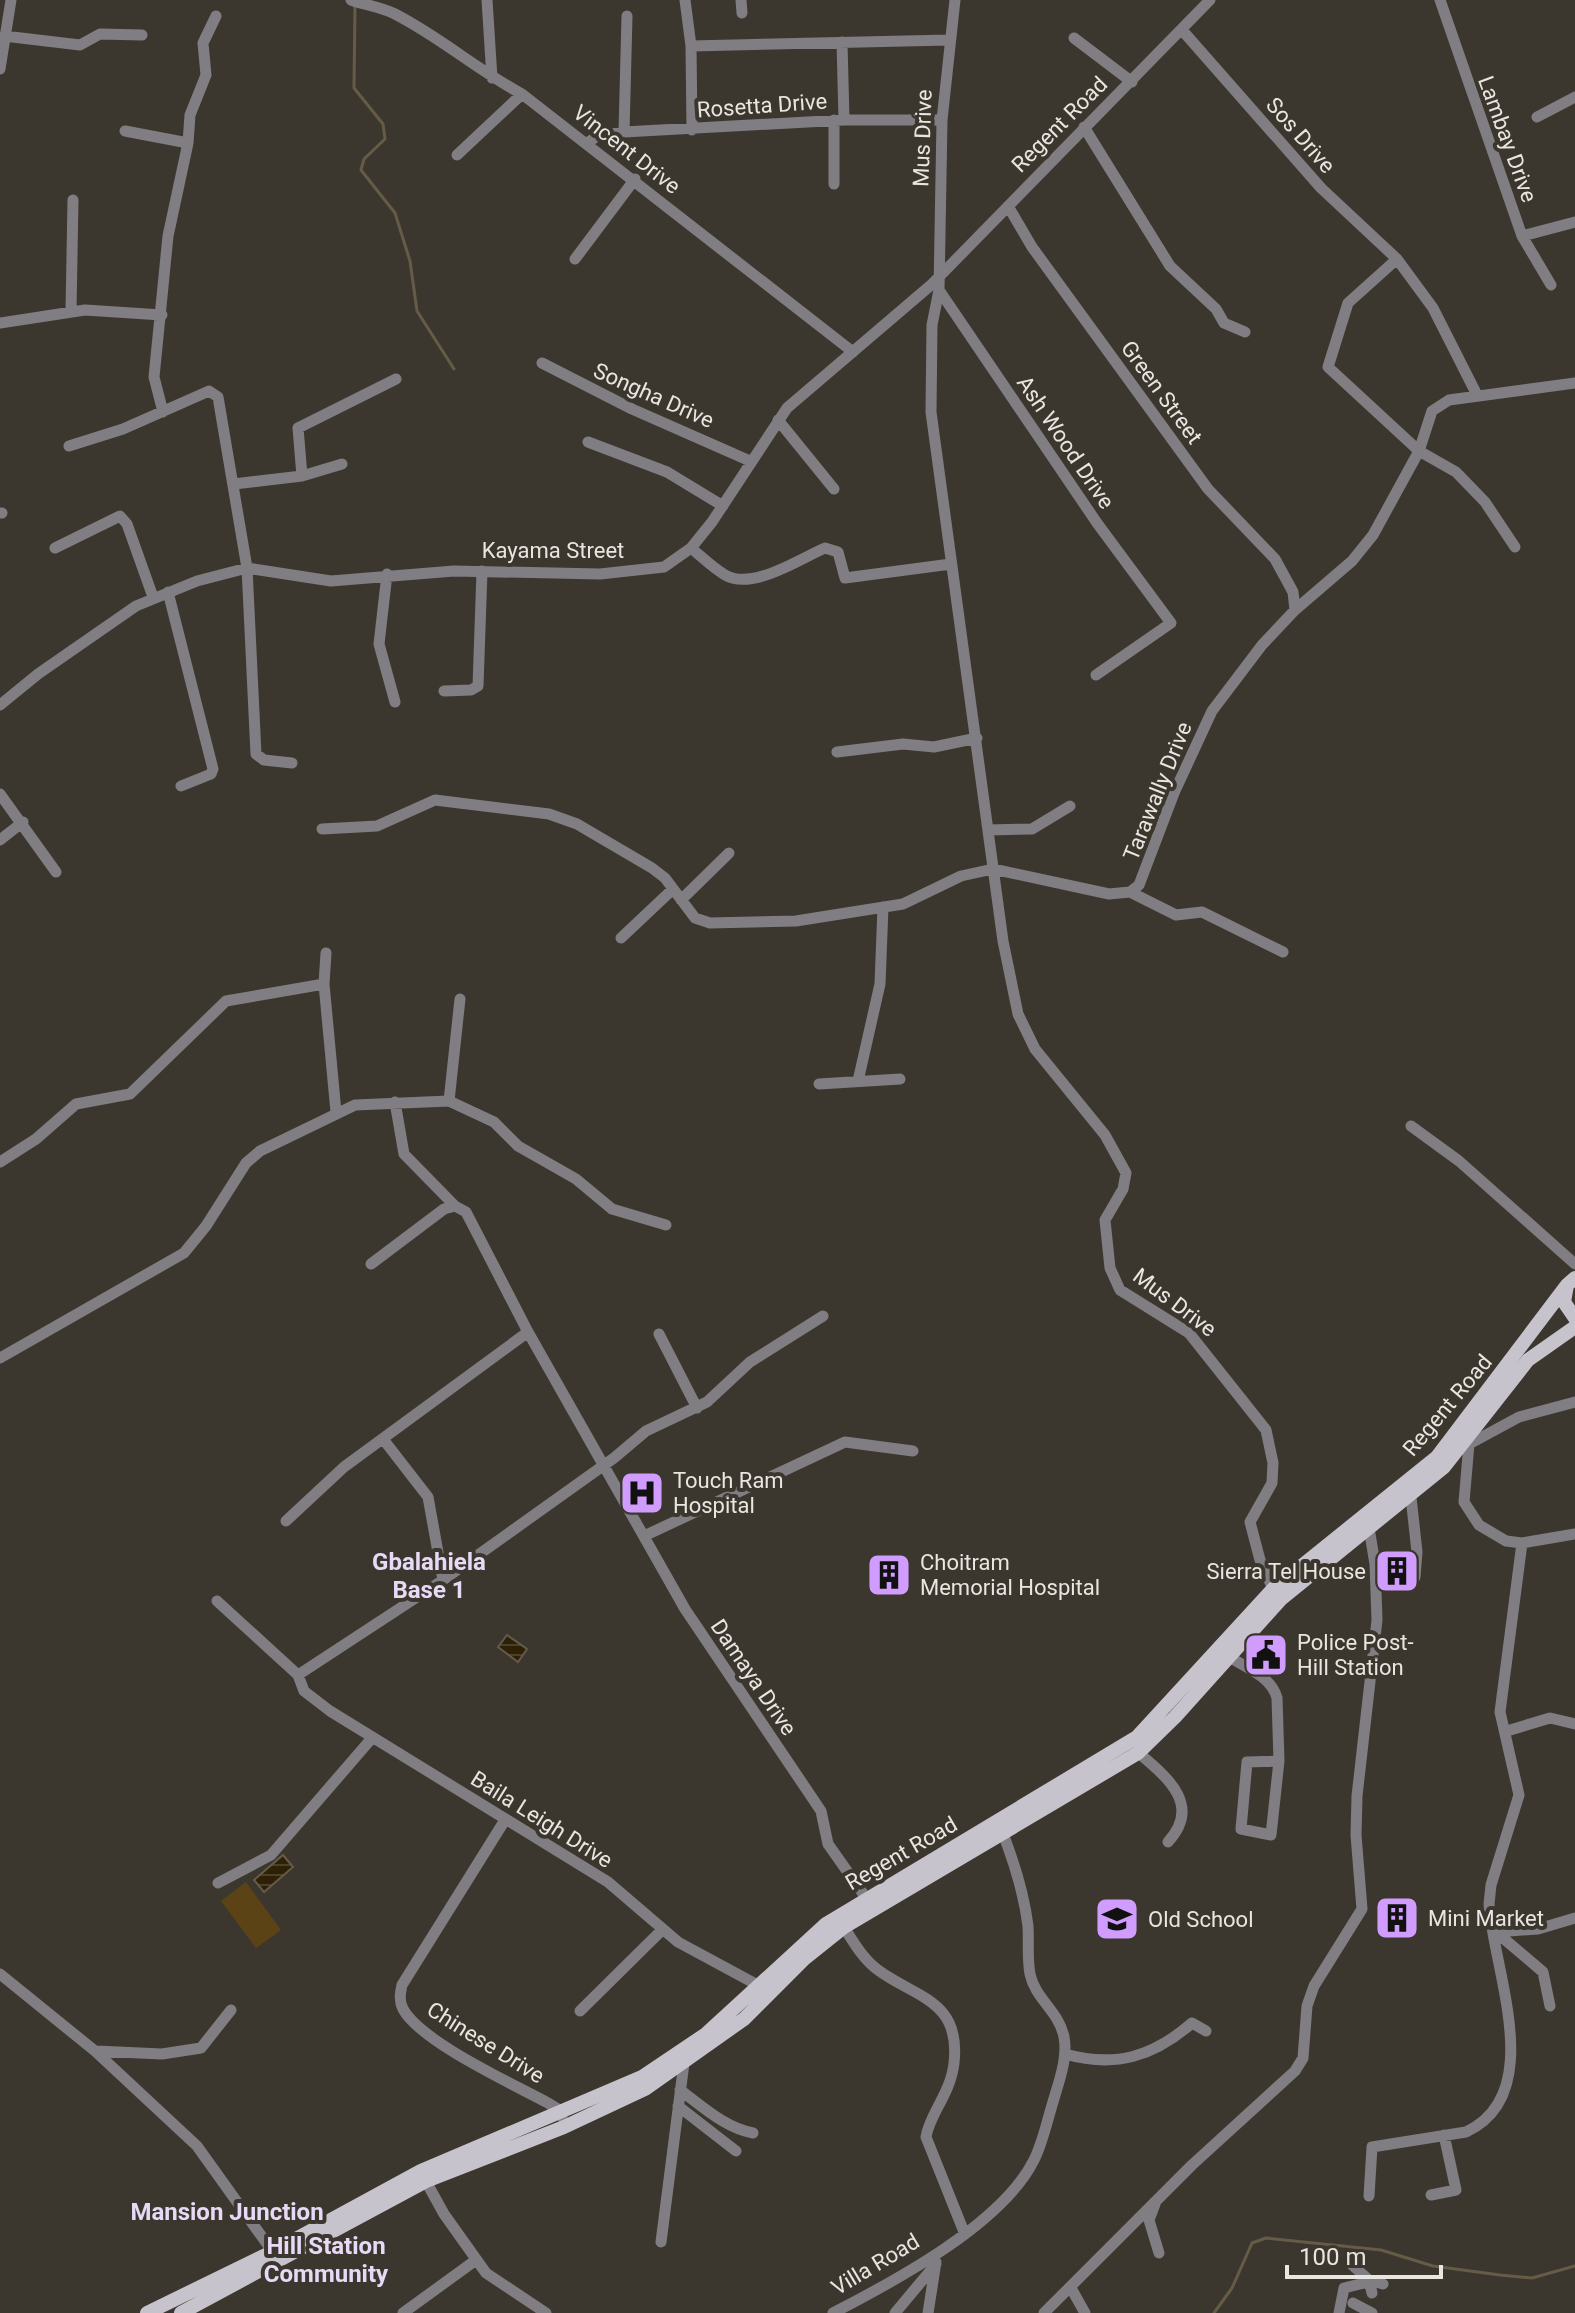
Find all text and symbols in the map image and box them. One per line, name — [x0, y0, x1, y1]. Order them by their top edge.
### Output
street label: Regent Road — [1006, 71, 1112, 177]
street label: Lambay Drive — [1473, 73, 1542, 206]
street label: Rosetta Drive — [696, 88, 828, 123]
street label: Mus Drive — [908, 89, 937, 187]
street label: Sos Drive — [1261, 92, 1340, 178]
street label: Vincent Drive — [568, 100, 685, 199]
street label: Green Street — [1116, 336, 1207, 449]
street label: Songha Drive — [590, 358, 718, 433]
street label: Ash Wood Drive — [1012, 371, 1119, 513]
street label: Kayama Street — [482, 538, 624, 563]
street label: Tarawally Drive — [1118, 718, 1197, 864]
street label: Mus Drive — [1128, 1263, 1221, 1342]
street label: Regent Road — [1398, 1350, 1497, 1461]
place label: Touch Ram Hospital — [673, 1468, 784, 1518]
hospital icon: Touch Ram Hospital — [618, 1469, 666, 1517]
building icon: Sierra Tel House — [1373, 1547, 1421, 1595]
district label: Gbalahiela Base 1 — [372, 1548, 486, 1604]
place label: Choitram Memorial Hospital — [920, 1550, 1100, 1600]
building icon: Choitram Memorial Hospital — [865, 1551, 913, 1599]
place label: Sierra Tel House — [1207, 1559, 1366, 1584]
street label: Damaya Drive — [706, 1614, 802, 1740]
place label: Police Post- Hill Station — [1297, 1630, 1414, 1680]
public building icon: Police Post- Hill Station — [1242, 1631, 1290, 1679]
street label: Baila Leigh Drive — [466, 1766, 617, 1873]
street label: Regent Road — [841, 1811, 961, 1895]
building icon: Mini Market — [1373, 1894, 1421, 1942]
school or university icon: Old School — [1093, 1895, 1141, 1943]
place label: Mini Market — [1428, 1906, 1544, 1931]
place label: Old School — [1148, 1907, 1254, 1932]
street label: Chinese Drive — [422, 1996, 549, 2088]
district label: Mansion Junction — [130, 2198, 324, 2226]
street label: Villa Road — [827, 2228, 924, 2300]
scale bar — [1287, 2229, 1441, 2279]
district label: Hill Station Community — [264, 2232, 389, 2288]
text: 100 m — [1299, 2243, 1366, 2271]

